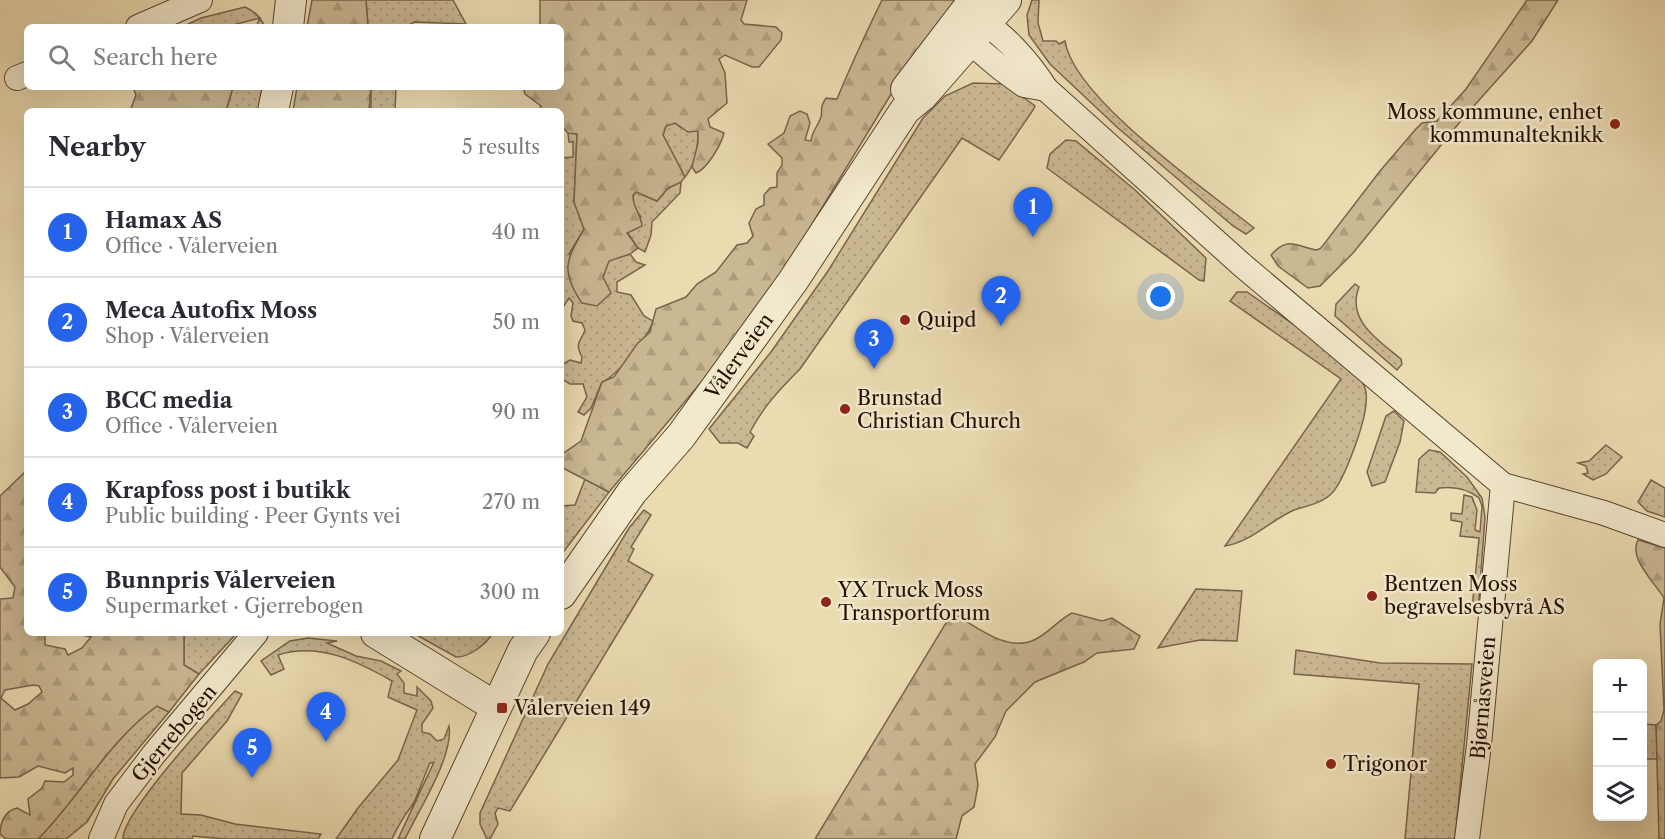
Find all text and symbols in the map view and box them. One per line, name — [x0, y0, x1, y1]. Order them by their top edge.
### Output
search box — [24, 24, 564, 90]
icon: search — [45, 41, 78, 74]
text: Search here — [93, 44, 218, 71]
place label: Moss kommune, enhet kommunalteknikk — [1387, 100, 1604, 147]
marker: Moss kommune, enhet kommunalteknikk — [1608, 117, 1622, 131]
text: Nearby — [48, 131, 146, 163]
text: 5 results — [462, 135, 540, 159]
pin: 1 — [1014, 188, 1052, 237]
text: Hamax AS — [105, 207, 222, 234]
text: 1 — [63, 220, 72, 244]
text: 40 m — [492, 220, 540, 244]
text: Office · Vålerveien — [105, 234, 278, 258]
pin: 2 — [982, 276, 1020, 326]
your location — [1146, 282, 1175, 311]
text: Meca Autofix Moss — [105, 297, 317, 324]
street label: Vålerveien — [699, 308, 778, 404]
place label: Quipd — [917, 308, 977, 332]
text: 2 — [62, 310, 73, 334]
text: 50 m — [493, 310, 540, 334]
marker: Quipd — [898, 313, 912, 327]
pin: 3 — [854, 320, 894, 369]
text: Shop · Vålerveien — [105, 324, 270, 348]
place label: Brunstad Christian Church — [857, 386, 1022, 433]
text: BCC media — [105, 387, 233, 414]
text: 3 — [62, 400, 73, 424]
text: 90 m — [492, 400, 540, 424]
marker: Brunstad Christian Church — [838, 402, 852, 416]
text: Office · Vålerveien — [105, 414, 278, 438]
text: Krapfoss post i butikk — [105, 477, 351, 504]
text: 4 — [62, 490, 73, 514]
text: 270 m — [482, 490, 540, 514]
text: Public building · Peer Gynts vei — [105, 504, 401, 528]
text: Bunnpris Vålerveien — [105, 567, 336, 594]
place label: Bentzen Moss begravelsesbyrå AS — [1384, 572, 1565, 619]
place label: YX Truck Moss Transportforum — [837, 578, 991, 625]
text: 5 — [62, 580, 73, 604]
text: 300 m — [480, 580, 540, 604]
marker: Bentzen Moss begravelsesbyrå AS — [1365, 589, 1379, 603]
text: Supermarket · Gjerrebogen — [105, 594, 363, 618]
marker: YX Truck Moss Transportforum — [819, 595, 833, 609]
street label: Bjørnåsveien — [1466, 635, 1500, 761]
map controls — [1593, 659, 1647, 821]
button: + — [1593, 659, 1647, 713]
street label: Gjerrebogen — [126, 679, 222, 786]
pin: 4 — [306, 692, 346, 742]
place label: Vålerveien 149 — [513, 696, 651, 720]
marker: Vålerveien 149 — [495, 701, 509, 715]
button: − — [1593, 713, 1647, 767]
pin: 5 — [232, 728, 272, 778]
place label: Trigonor — [1343, 752, 1428, 776]
marker: Trigonor — [1324, 757, 1338, 771]
button: layers — [1593, 767, 1647, 821]

